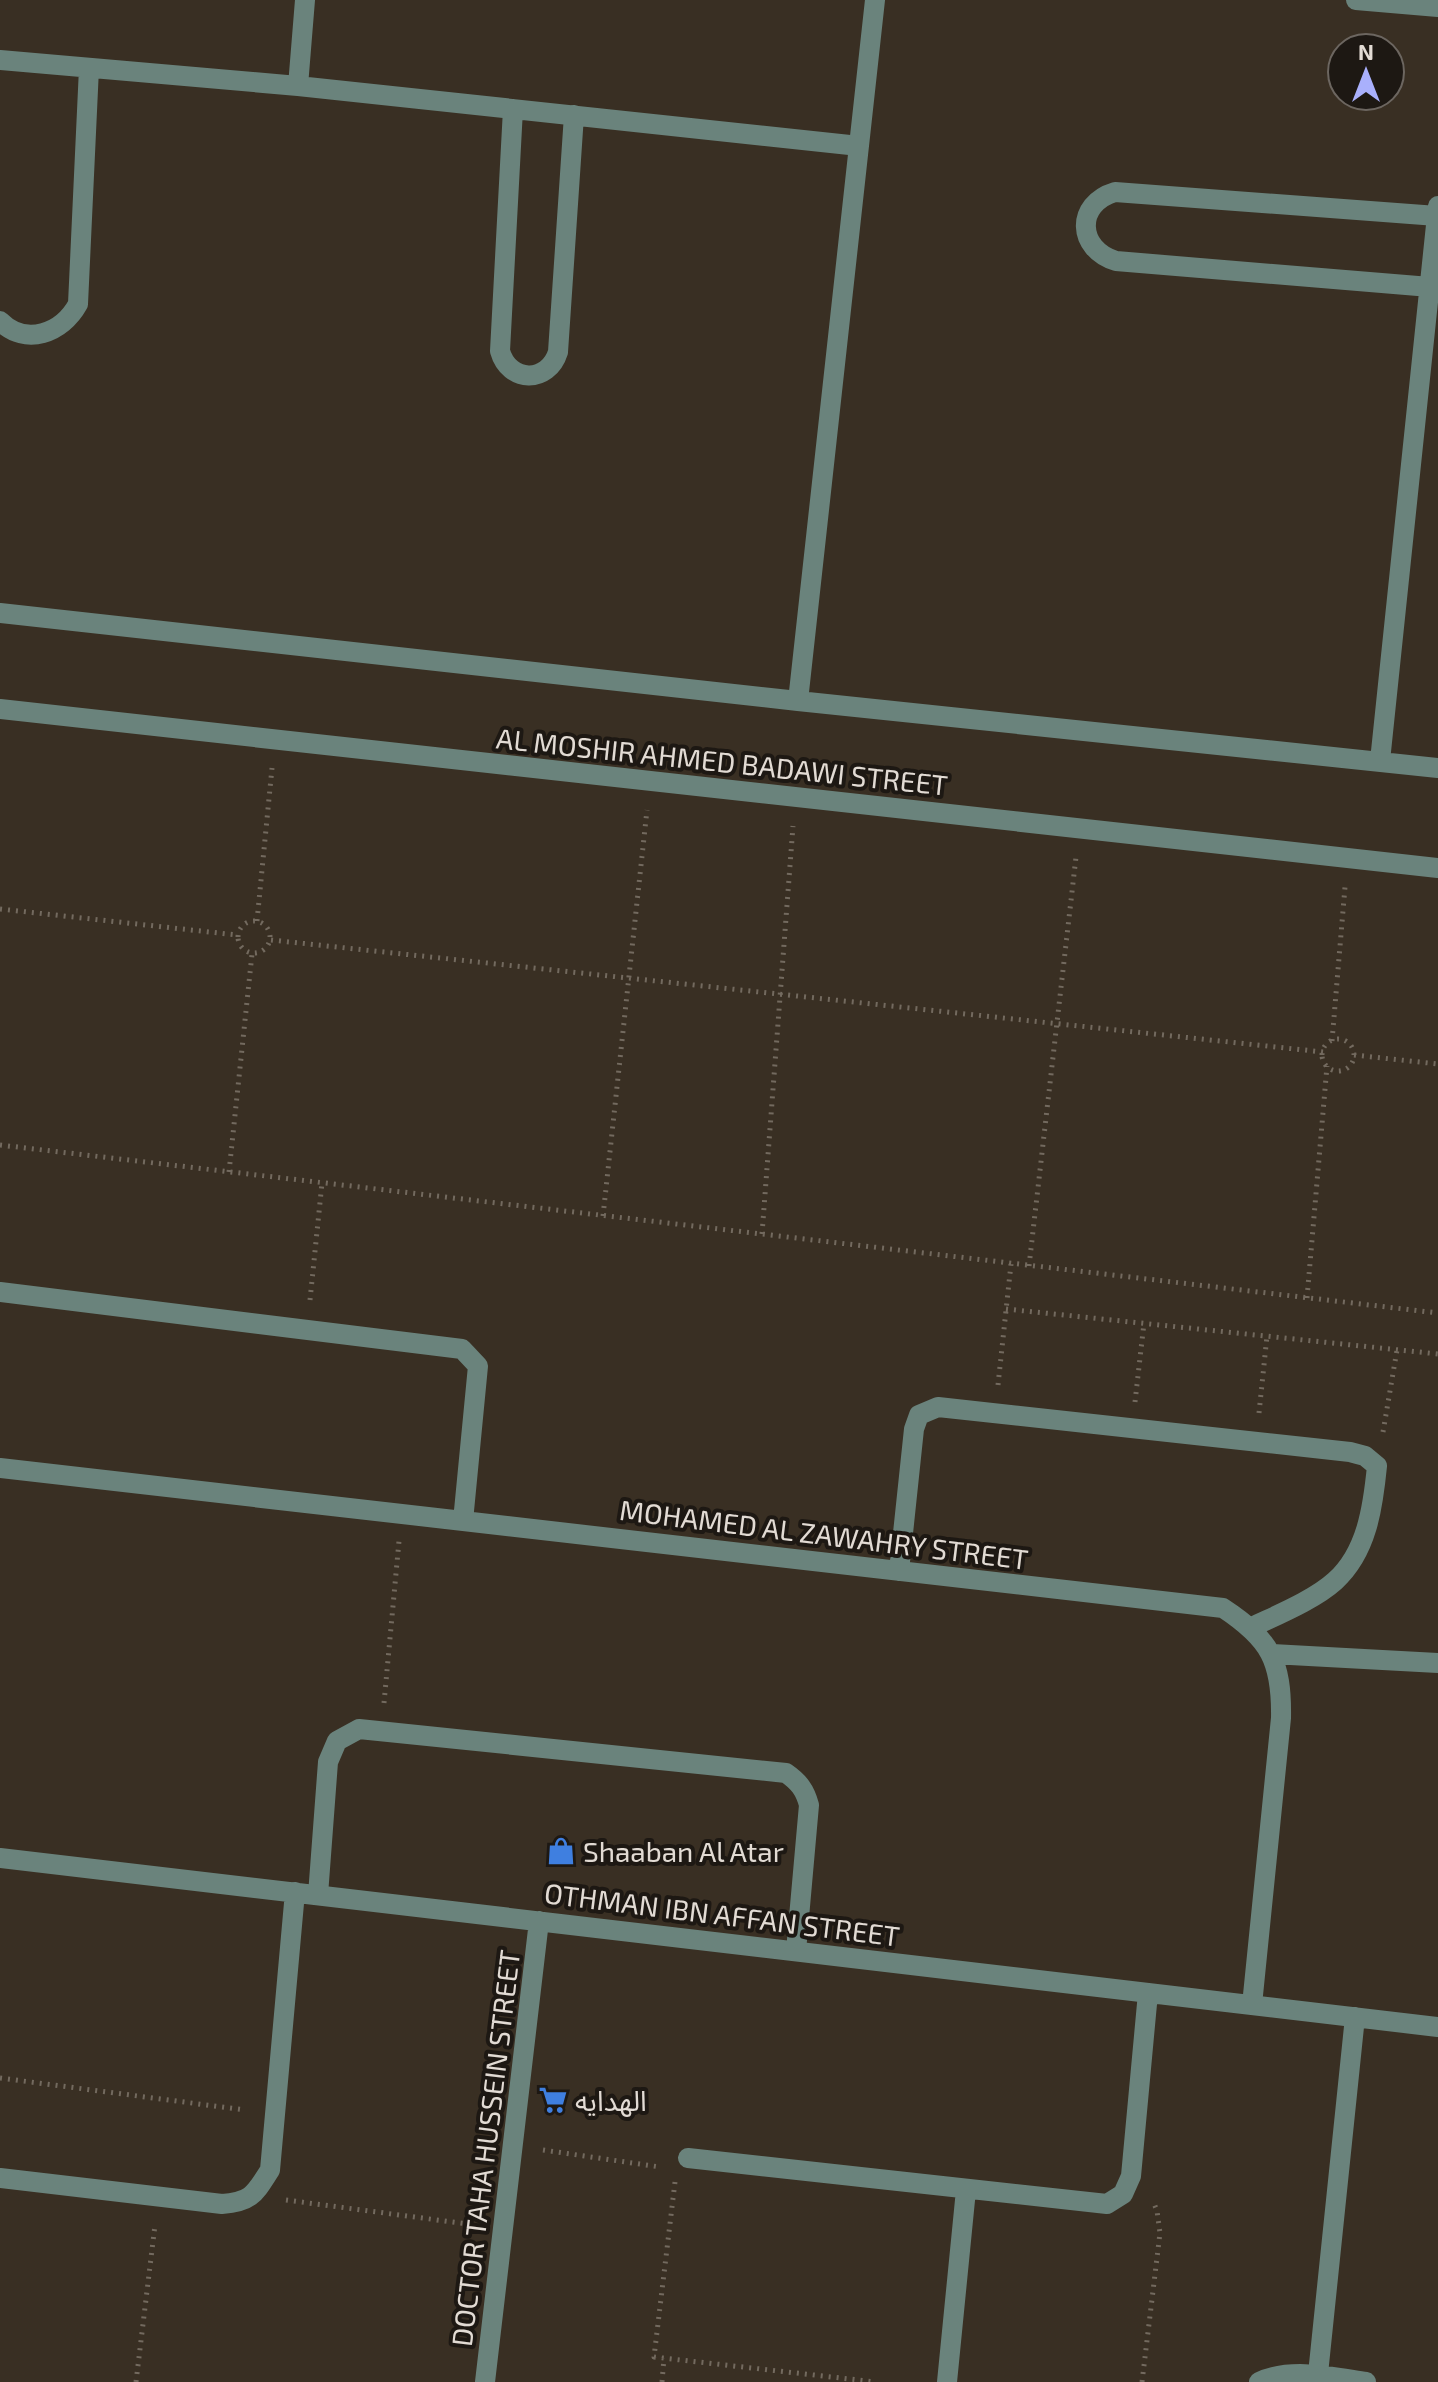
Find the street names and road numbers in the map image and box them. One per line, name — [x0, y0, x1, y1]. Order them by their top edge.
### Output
street label: AL MOSHIR AHMED BADAWI STREET — [495, 720, 949, 802]
street label: MOHAMED AL ZAWAHRY STREET — [618, 1492, 1030, 1576]
street label: OTHMAN IBN AFFAN STREET — [542, 1875, 902, 1953]
street label: DOCTOR TAHA HUSSEIN STREET — [444, 1948, 526, 2348]

